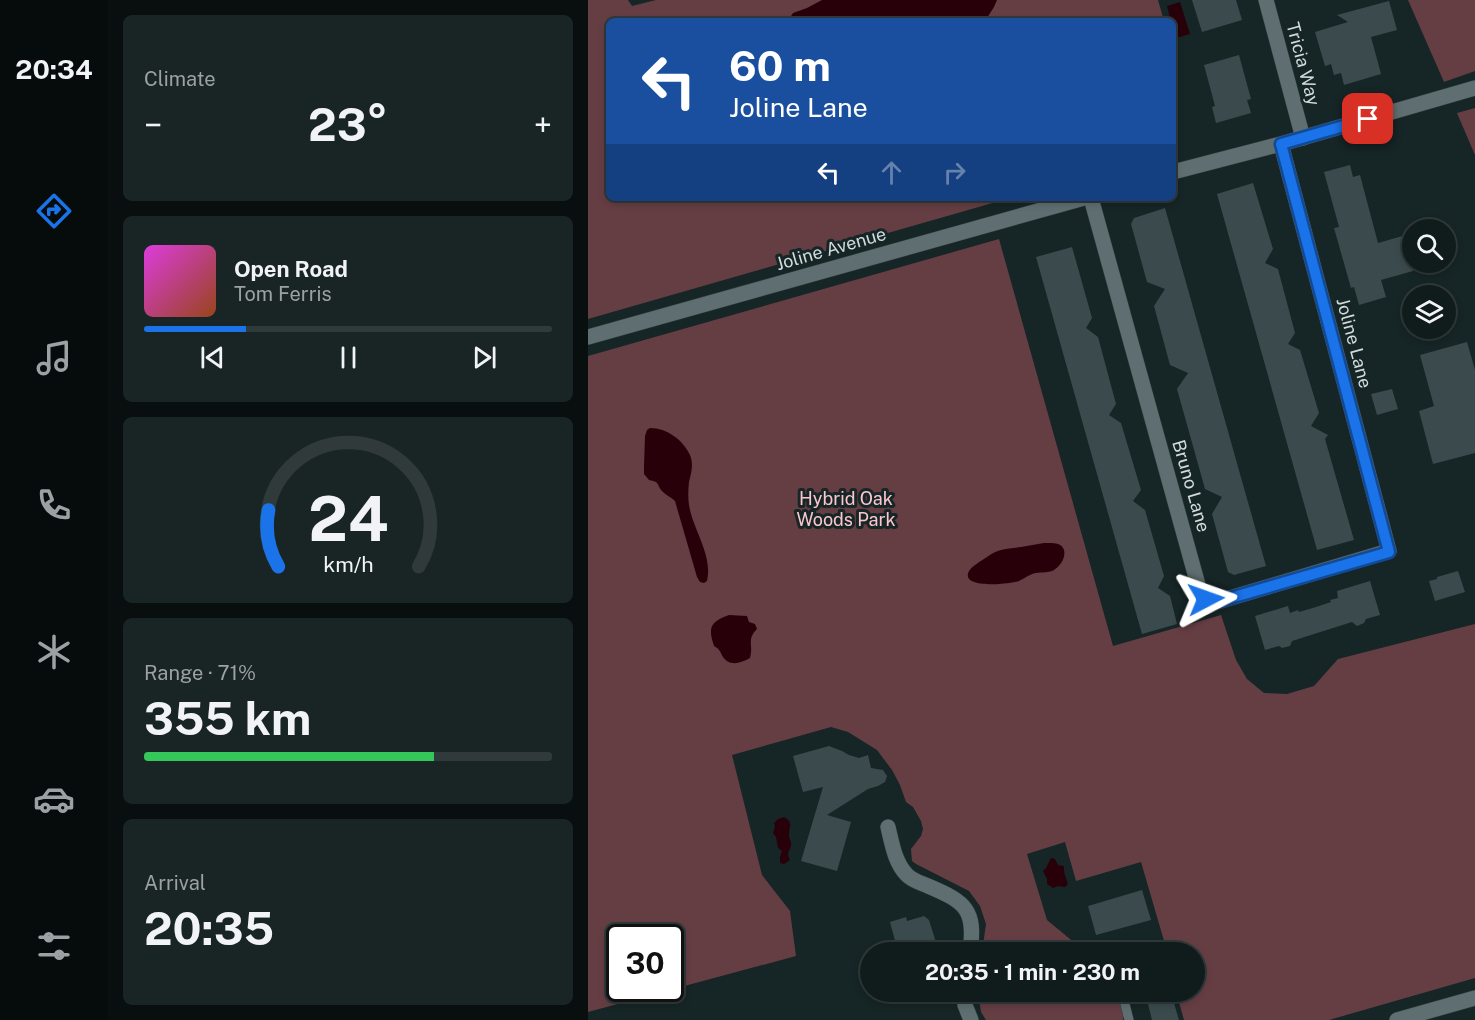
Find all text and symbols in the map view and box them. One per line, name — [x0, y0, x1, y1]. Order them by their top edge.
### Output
street label: Tricia Way — [1282, 20, 1325, 108]
text: 60 m — [729, 41, 831, 90]
icon: left — [630, 42, 708, 120]
text: 20:34 — [15, 53, 93, 85]
text: Climate — [144, 67, 216, 91]
text: Joline Lane — [729, 91, 868, 123]
pin — [1342, 93, 1393, 144]
text: 23° — [308, 98, 388, 151]
icon: arrive — [1351, 102, 1384, 135]
text: − — [144, 106, 162, 144]
text: + — [534, 106, 552, 144]
icon: left — [812, 156, 845, 189]
icon: ahead — [875, 156, 908, 189]
icon: right — [938, 156, 971, 189]
icon: directions — [33, 190, 75, 232]
map controls — [1402, 219, 1456, 339]
button: search — [1402, 219, 1456, 273]
street label: Joline Avenue — [773, 223, 888, 274]
text: Open Road — [234, 256, 348, 282]
text: Tom Ferris — [234, 282, 332, 306]
button: layers — [1402, 285, 1456, 339]
street label: Joline Lane — [1332, 295, 1377, 390]
icon: music — [33, 337, 75, 379]
icon: previous — [196, 341, 229, 374]
icon: pause — [332, 341, 365, 374]
icon: next — [468, 341, 501, 374]
street label: Bruno Lane — [1168, 437, 1215, 534]
text: 24 — [308, 482, 388, 555]
icon: phone — [33, 484, 75, 526]
park label: Hybrid Oak Woods Park — [796, 488, 896, 530]
text: km/h — [323, 552, 373, 577]
position arrow — [1174, 567, 1238, 631]
icon: climate — [33, 631, 75, 673]
text: Range · 71% — [144, 661, 256, 685]
text: 355 km — [144, 692, 311, 745]
icon: car — [33, 778, 75, 820]
text: Arrival — [144, 871, 206, 895]
text: 20:35 — [144, 902, 274, 955]
speed limit sign: 30 — [606, 924, 684, 1002]
icon: filters — [33, 925, 75, 967]
text: 20:35 · 1 min · 230 m — [925, 959, 1140, 985]

